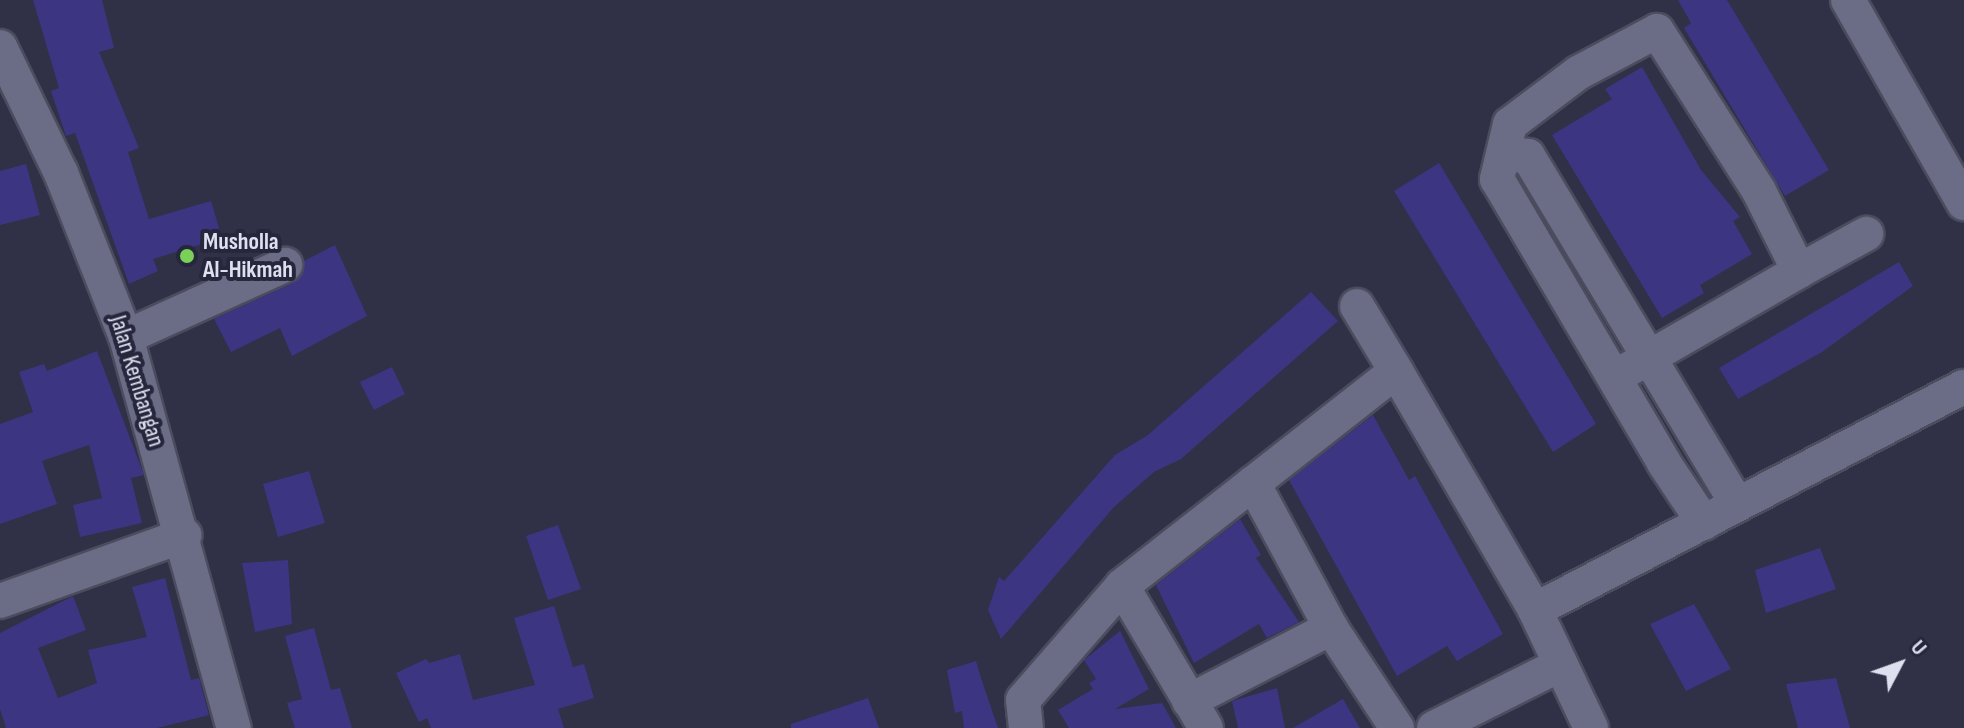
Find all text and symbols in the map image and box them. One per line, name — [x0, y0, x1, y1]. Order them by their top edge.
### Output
place label: Musholla Al-Hikmah — [203, 228, 293, 284]
marker: Musholla Al-Hikmah — [178, 247, 196, 265]
street label: Jalan Kembangan — [103, 312, 171, 450]
north arrow — [1860, 624, 1940, 704]
text: U — [1905, 635, 1932, 661]

